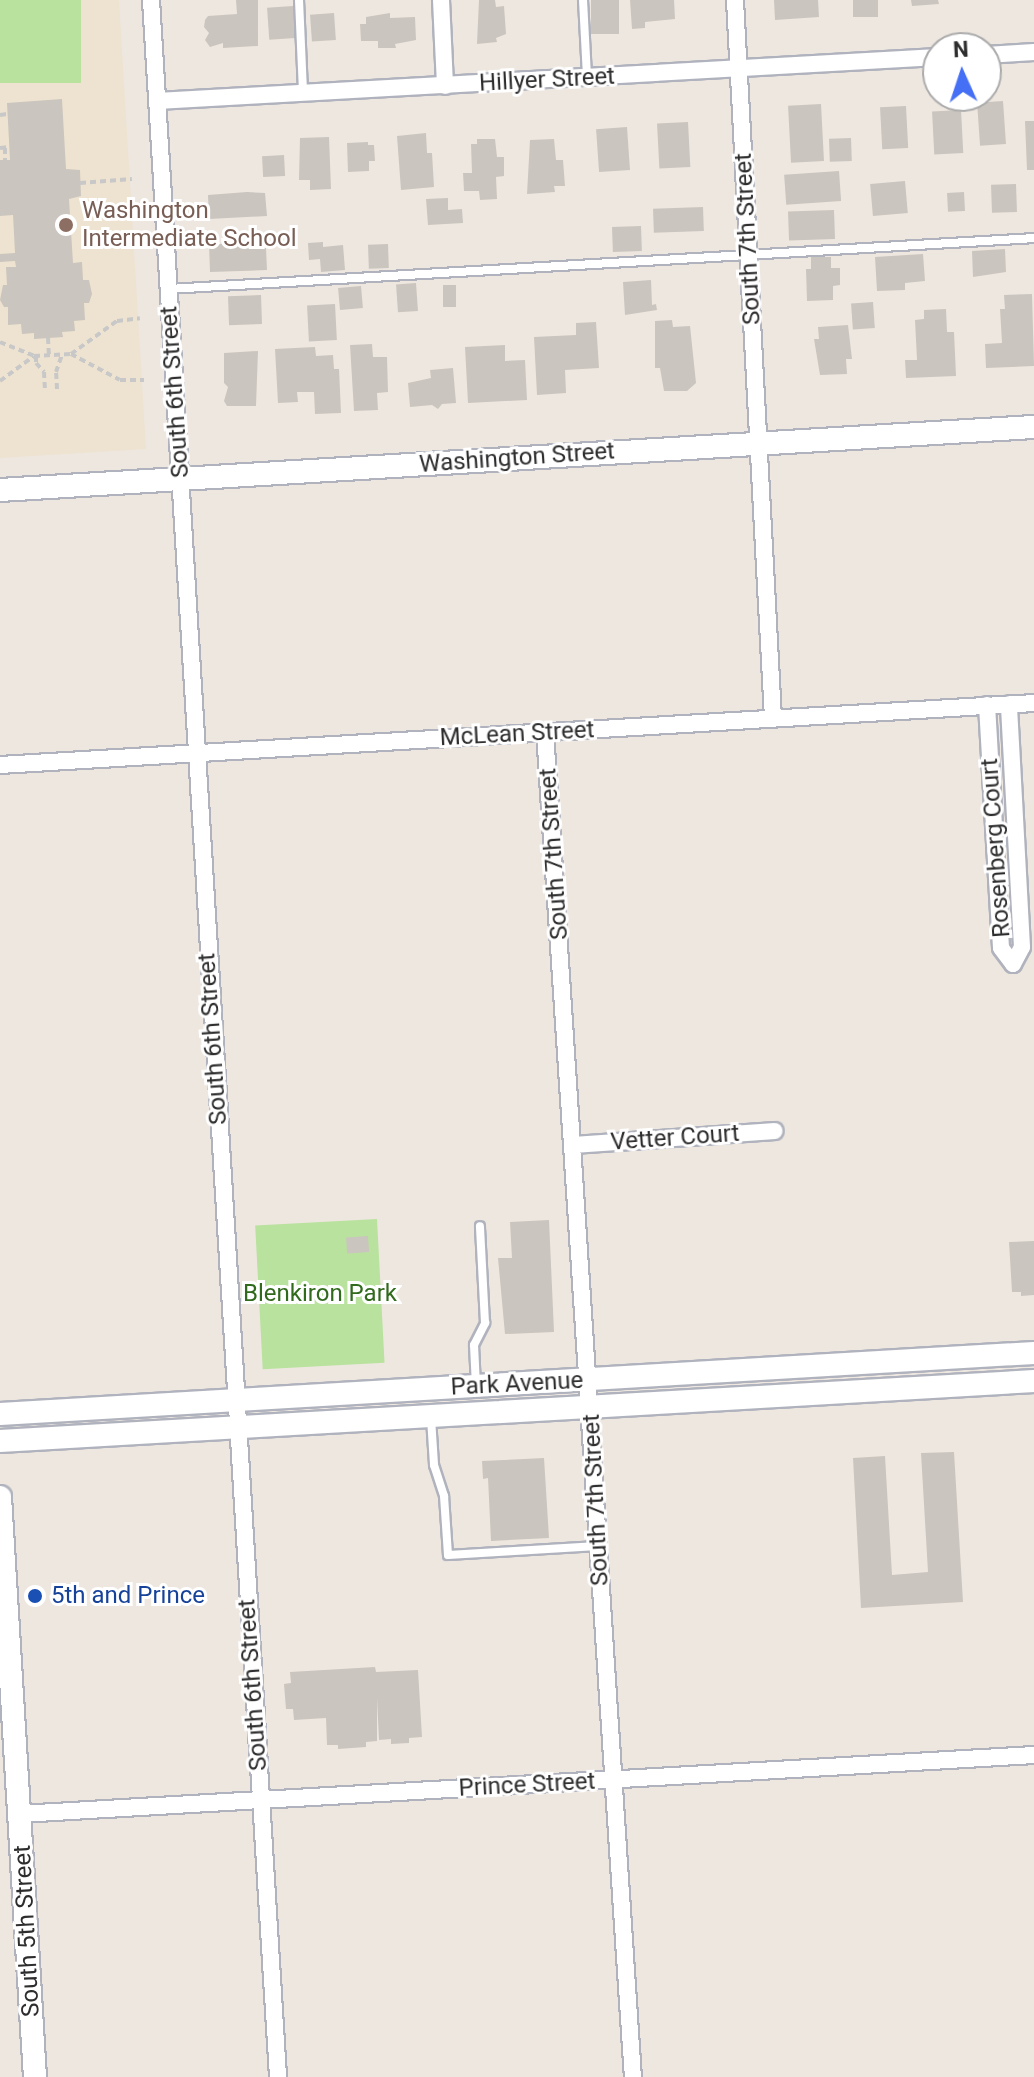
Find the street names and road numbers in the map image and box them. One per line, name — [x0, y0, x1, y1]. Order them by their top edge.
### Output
street label: Hillyer Street — [478, 62, 616, 98]
street label: South 7th Street — [729, 152, 767, 326]
street label: South 6th Street — [155, 305, 195, 479]
street label: Washington Street — [418, 437, 616, 479]
street label: McLean Street — [439, 716, 595, 752]
street label: Rosenberg Court — [975, 757, 1017, 939]
street label: South 7th Street — [534, 767, 574, 941]
street label: South 6th Street — [193, 952, 233, 1126]
street label: Vetter Court — [610, 1119, 740, 1157]
street label: Park Avenue — [450, 1366, 584, 1402]
street label: South 7th Street — [577, 1413, 615, 1587]
street label: South 6th Street — [233, 1598, 273, 1772]
street label: Prince Street — [458, 1767, 596, 1803]
street label: South 5th Street — [8, 1844, 46, 2018]

